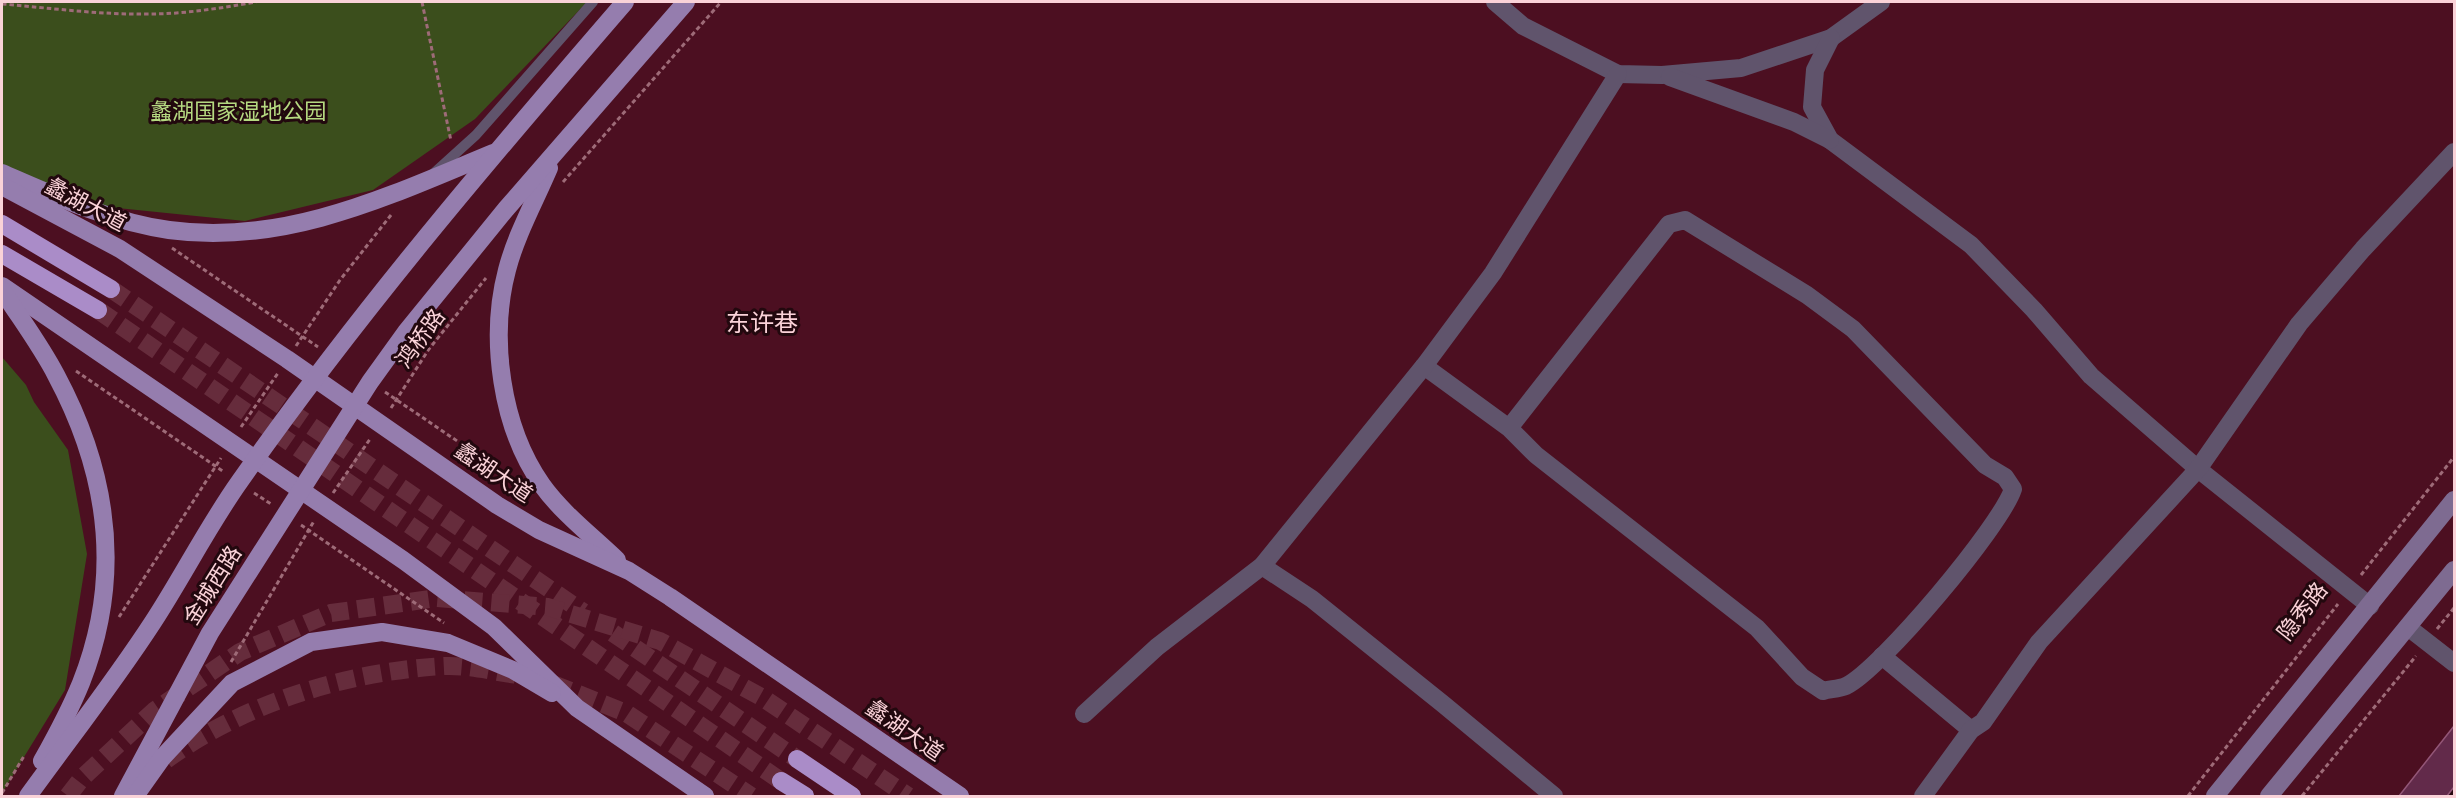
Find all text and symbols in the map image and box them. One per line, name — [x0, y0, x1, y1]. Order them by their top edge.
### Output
park label: 蠡湖国家湿地公园 — [150, 97, 326, 125]
street label: 蠡湖大道 — [41, 171, 131, 237]
street label: 鸿桥路 — [389, 303, 451, 373]
district label: 东许巷 — [726, 307, 798, 337]
street label: 蠡湖大道 — [450, 436, 538, 508]
street label: 金城西路 — [177, 540, 247, 630]
street label: 隐秀路 — [2271, 576, 2333, 646]
street label: 蠡湖大道 — [861, 693, 949, 767]

